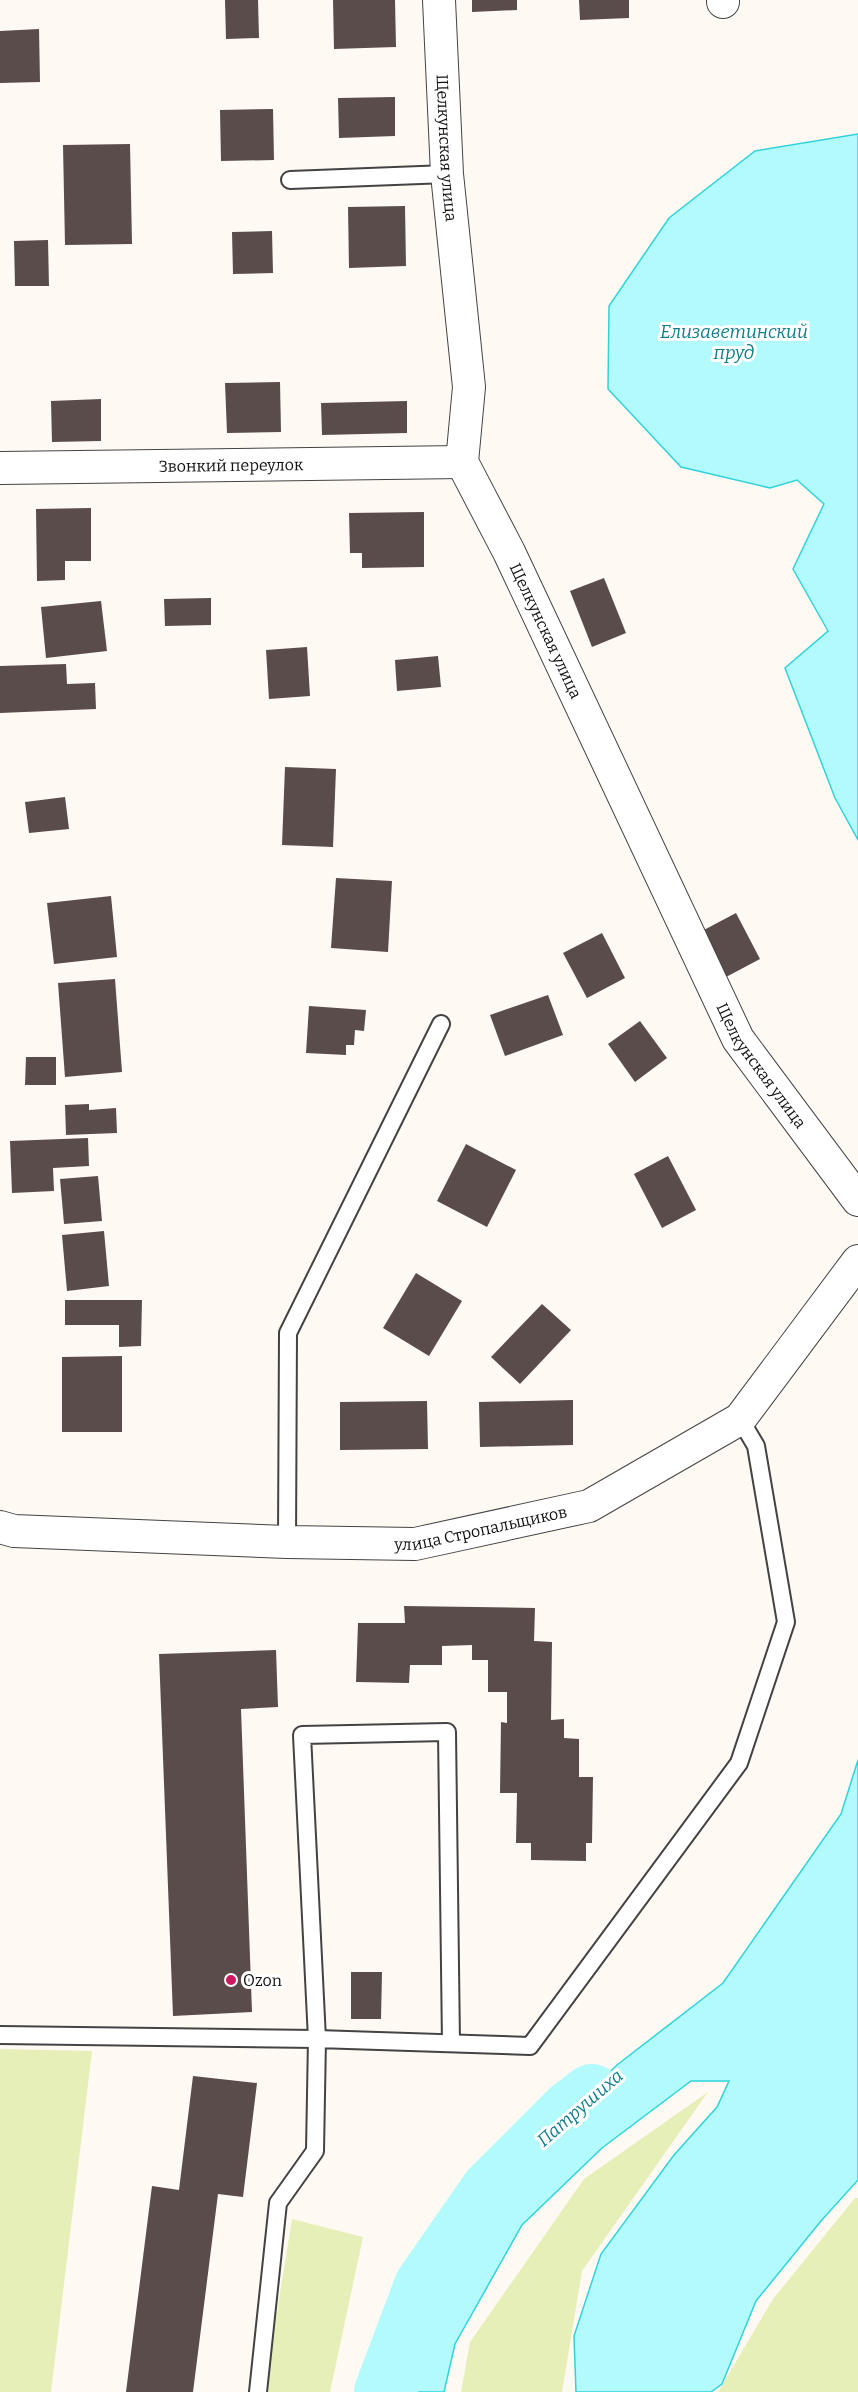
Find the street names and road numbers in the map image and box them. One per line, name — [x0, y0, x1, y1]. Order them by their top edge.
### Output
street label: Щелкунская улица — [432, 74, 461, 223]
street label: Звонкий переулок — [159, 455, 304, 476]
street label: Щелкунская улица — [506, 560, 586, 702]
street label: Щелкунская улица — [712, 1000, 810, 1132]
street label: улица Стропальщиков — [393, 1502, 569, 1555]

